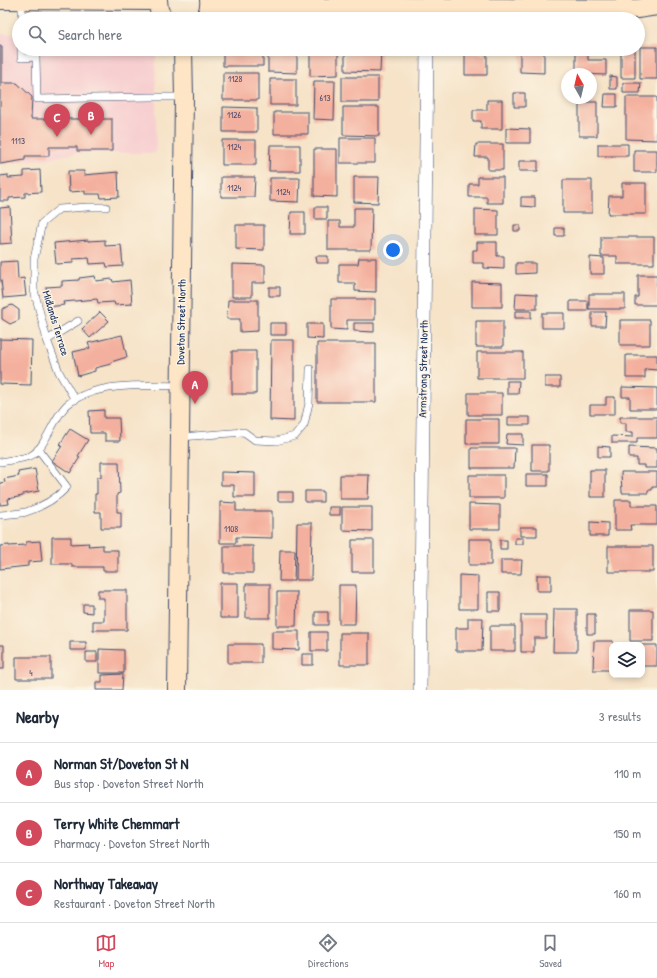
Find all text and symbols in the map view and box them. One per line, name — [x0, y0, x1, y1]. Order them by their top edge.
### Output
search box — [12, 12, 645, 56]
icon: search — [26, 23, 48, 45]
text: Search here — [58, 24, 122, 45]
north arrow — [561, 68, 597, 104]
house number: 1128 — [228, 73, 242, 85]
house number: 613 — [320, 92, 330, 104]
pin: B — [78, 102, 104, 135]
pin: C — [44, 104, 70, 137]
house number: 1126 — [227, 109, 242, 121]
house number: 1113 — [11, 135, 25, 147]
house number: 1124 — [227, 141, 242, 153]
house number: 1124 — [227, 182, 242, 194]
house number: 1124 — [276, 186, 291, 198]
your location — [383, 240, 403, 260]
street label: Doveton Street North — [173, 279, 189, 365]
street label: Midlands Terrace — [39, 289, 73, 358]
street label: Armstrong Street North — [415, 320, 431, 418]
pin: A — [182, 371, 208, 404]
house number: 1108 — [224, 523, 238, 535]
map controls — [609, 642, 645, 678]
button: layers — [609, 642, 645, 678]
house number: 4 — [29, 667, 33, 679]
text: Nearby — [16, 705, 59, 728]
text: 3 results — [599, 707, 641, 725]
text: Norman St/Doveton St N — [54, 753, 189, 774]
text: A — [26, 764, 32, 782]
text: 110 m — [614, 764, 641, 782]
text: Bus stop · Doveton Street North — [54, 774, 203, 792]
text: Terry White Chemmart — [54, 813, 180, 834]
text: B — [26, 824, 32, 842]
text: 150 m — [613, 824, 641, 842]
text: Pharmacy · Doveton Street North — [54, 834, 210, 852]
text: Northway Takeaway — [54, 873, 158, 894]
text: C — [25, 884, 33, 902]
text: 160 m — [613, 884, 641, 902]
text: Restaurant · Doveton Street North — [54, 894, 215, 912]
tab: Map — [95, 932, 117, 970]
tab: Directions — [308, 932, 349, 970]
tab: Saved — [539, 932, 562, 970]

